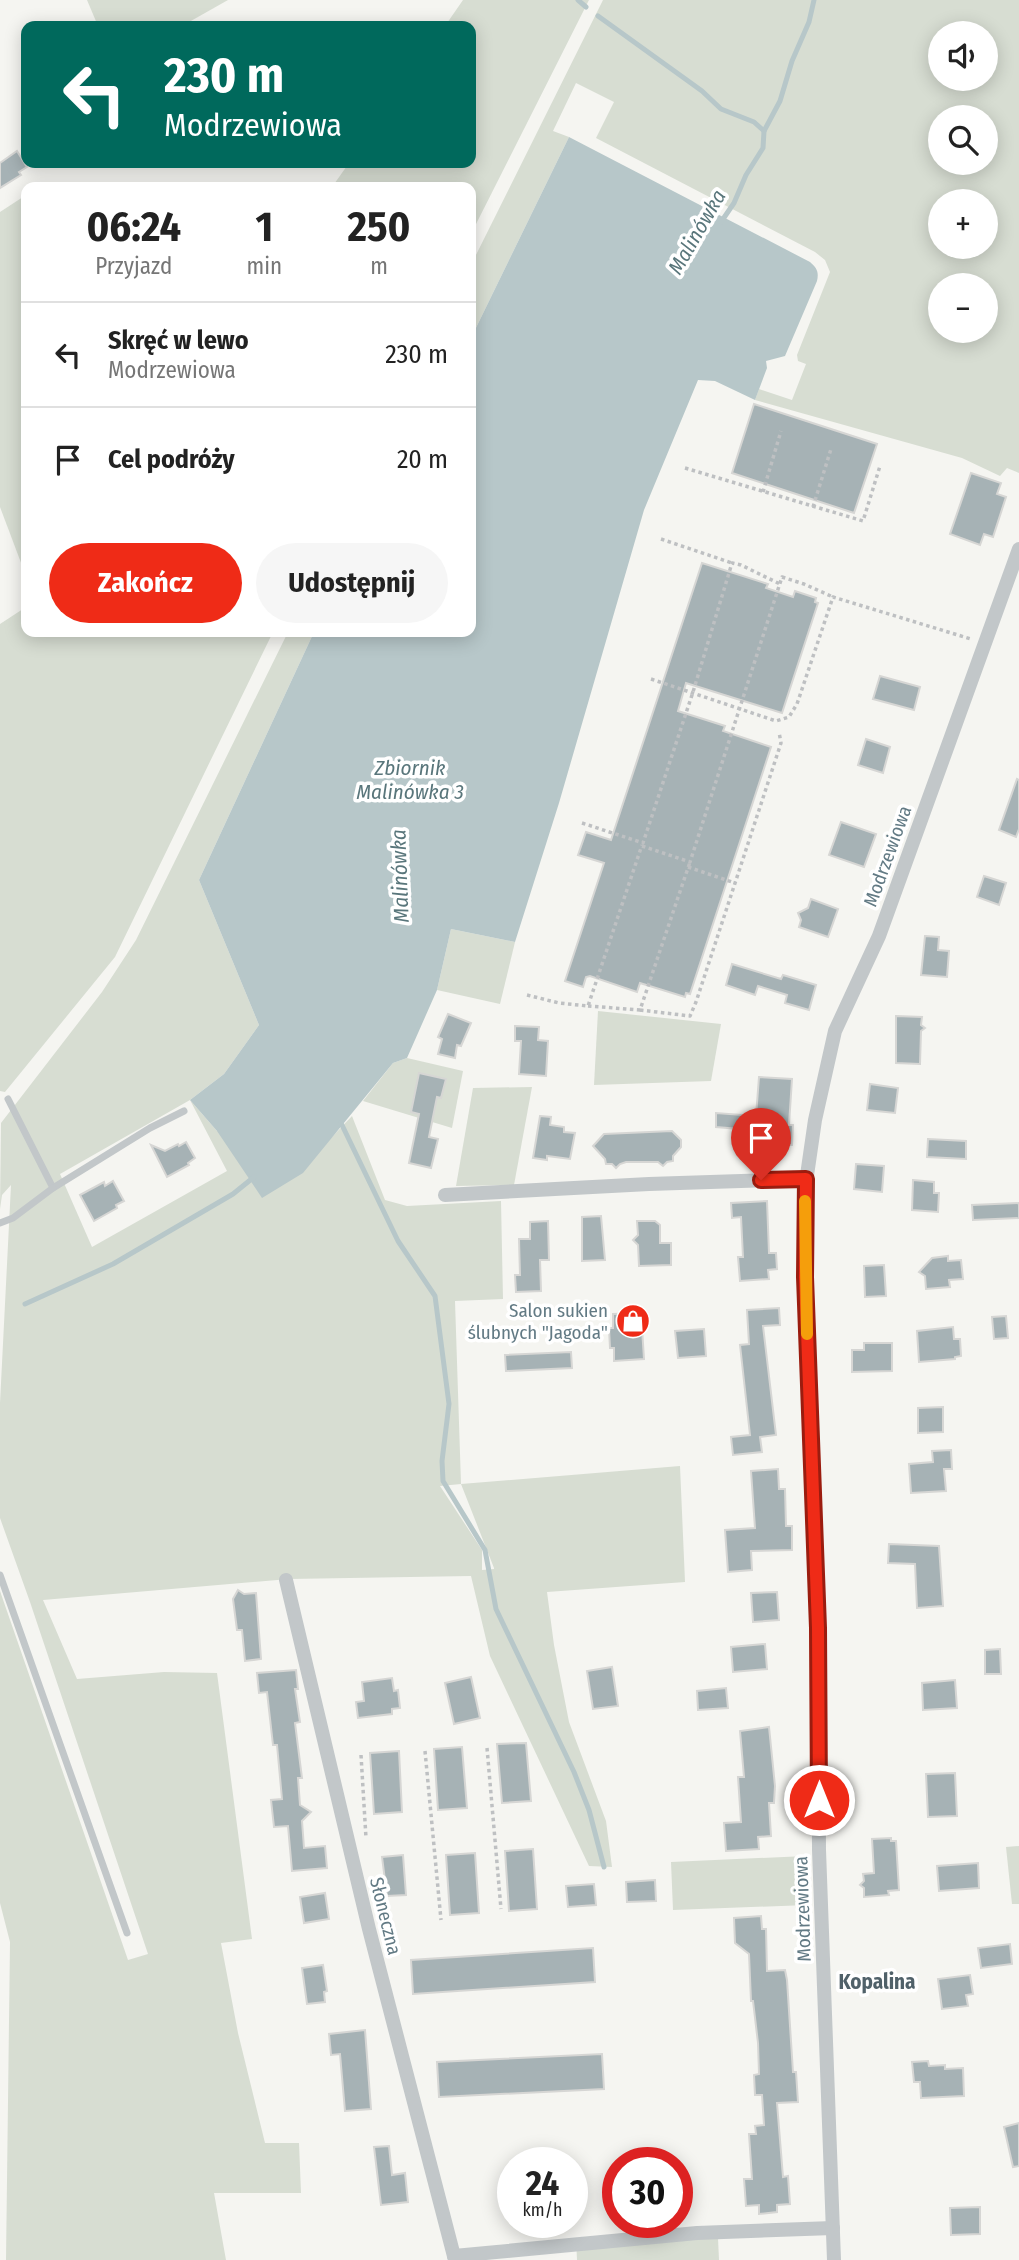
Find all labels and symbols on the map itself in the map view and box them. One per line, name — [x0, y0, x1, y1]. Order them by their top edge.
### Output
water label: Malinówka — [662, 185, 732, 279]
water label: Zbiornik Malinówka 3 — [356, 755, 464, 805]
street label: Modrzewiowa — [859, 803, 916, 910]
water label: Malinówka — [385, 829, 415, 923]
pin — [731, 1108, 791, 1180]
place label: Salon sukien ślubnych "Jagoda" — [468, 1299, 608, 1344]
shop icon: Salon sukien ślubnych "Jagoda" — [614, 1302, 652, 1340]
position arrow — [782, 1763, 856, 1837]
street label: Modrzewiowa — [789, 1856, 816, 1962]
street label: Słoneczna — [365, 1875, 406, 1957]
district label: Kopalina — [838, 1969, 916, 1995]
speed limit sign: 30 — [602, 2147, 693, 2238]

